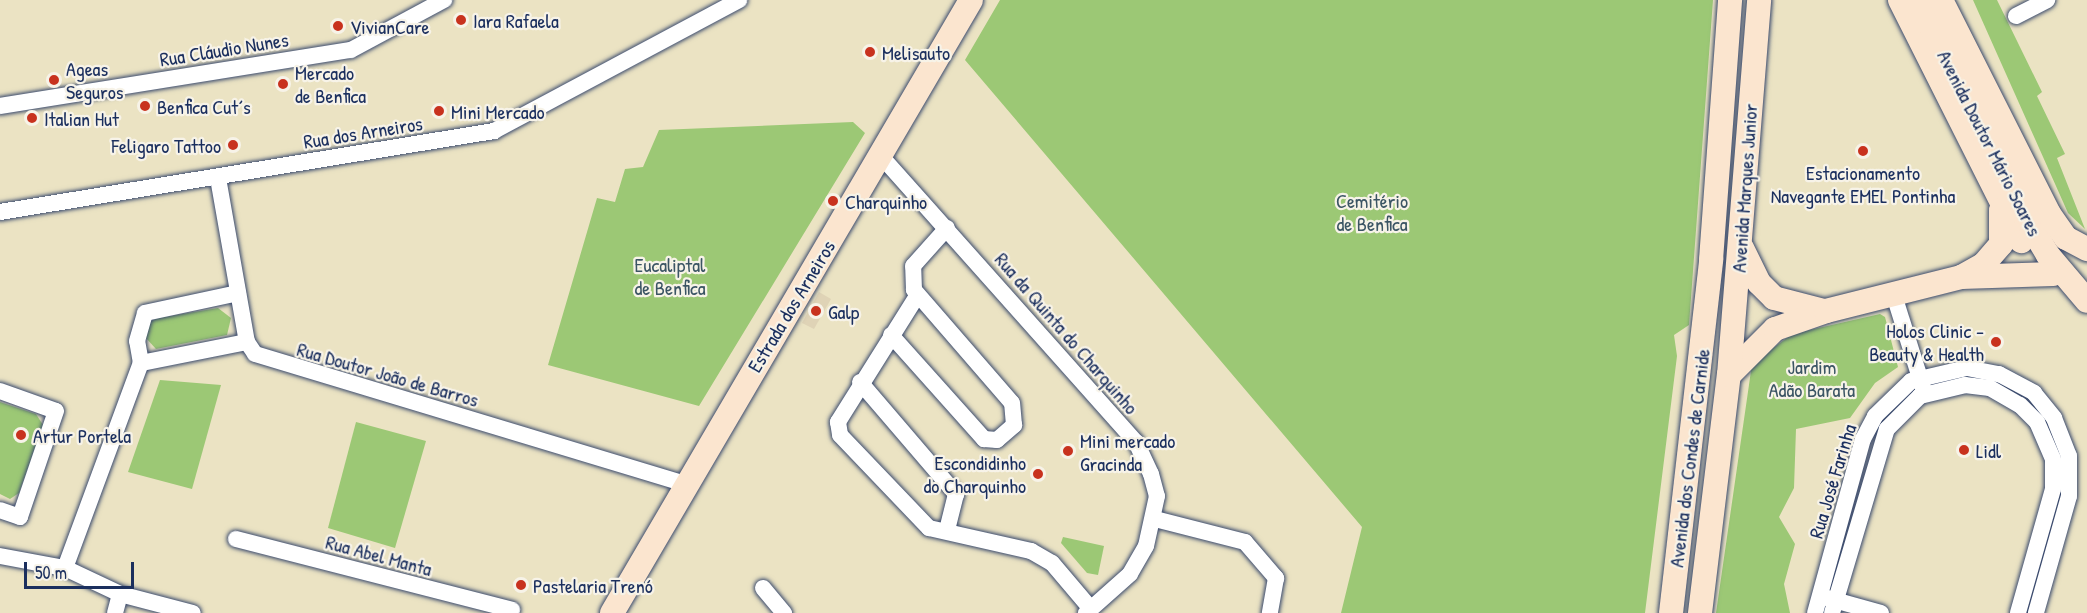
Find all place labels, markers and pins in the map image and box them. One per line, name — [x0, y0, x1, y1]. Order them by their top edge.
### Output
place label: Iara Rafaela — [473, 8, 559, 32]
marker: Iara Rafaela — [454, 13, 468, 27]
place label: VivianCare — [350, 14, 430, 38]
marker: VivianCare — [331, 19, 345, 33]
place label: Melisauto — [882, 40, 950, 64]
marker: Melisauto — [863, 45, 877, 59]
place label: Ageas Seguros — [66, 56, 123, 103]
place label: Mercado de Benfica — [295, 60, 366, 107]
marker: Ageas Seguros — [47, 73, 61, 87]
marker: Mercado de Benfica — [276, 77, 290, 91]
place label: Benfica Cut´s — [157, 94, 251, 118]
marker: Benfica Cut´s — [138, 99, 152, 113]
place label: Mini Mercado — [451, 99, 545, 123]
marker: Mini Mercado — [432, 104, 446, 118]
place label: Italian Hut — [44, 106, 119, 130]
marker: Italian Hut — [25, 111, 39, 125]
place label: Feligaro Tattoo — [112, 133, 221, 157]
marker: Feligaro Tattoo — [226, 138, 240, 152]
marker: Estacionamento Navegante EMEL Pontinha — [1856, 144, 1870, 158]
place label: Estacionamento Navegante EMEL Pontinha — [1771, 160, 1955, 207]
place label: Charquinho — [845, 189, 927, 213]
marker: Charquinho — [826, 194, 840, 208]
place label: Galp — [828, 299, 859, 323]
marker: Galp — [809, 304, 823, 318]
place label: Holos Clinic - Beauty & Health — [1869, 318, 1984, 365]
marker: Holos Clinic - Beauty & Health — [1989, 335, 2003, 349]
place label: Artur Portela — [33, 423, 131, 447]
marker: Artur Portela — [14, 428, 28, 442]
place label: Mini mercado Gracinda — [1080, 428, 1175, 475]
place label: Lidl — [1976, 438, 2001, 462]
marker: Lidl — [1957, 443, 1971, 457]
marker: Mini mercado Gracinda — [1061, 444, 1075, 458]
place label: Escondidinho do Charquinho — [923, 450, 1026, 497]
marker: Escondidinho do Charquinho — [1031, 467, 1045, 481]
place label: Pastelaria Trenó — [533, 573, 653, 597]
marker: Pastelaria Trenó — [514, 578, 528, 592]

